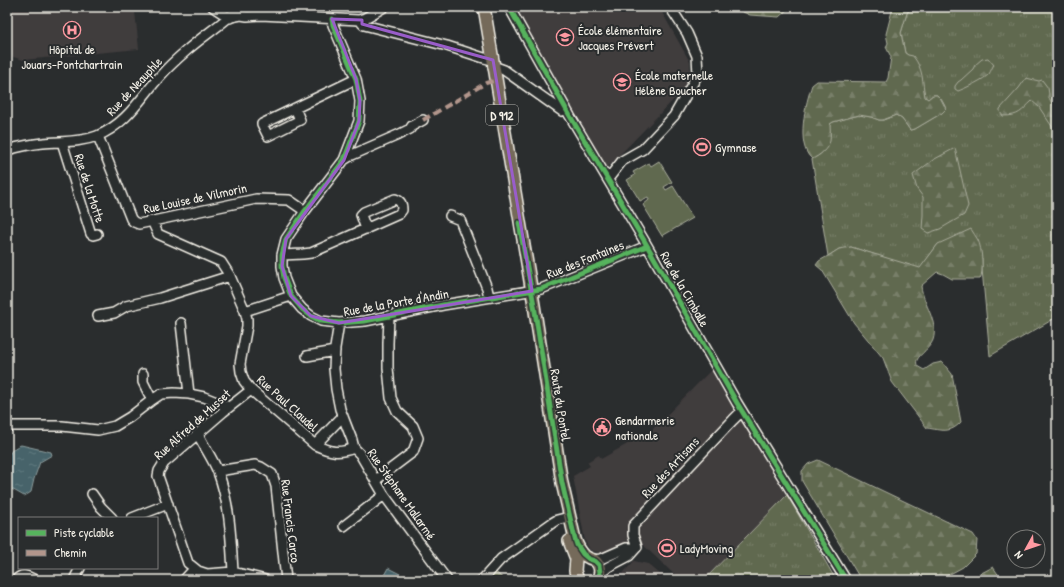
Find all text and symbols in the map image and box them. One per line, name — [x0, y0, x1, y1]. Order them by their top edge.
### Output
hospital icon: Hôpital de Jouars-Pontchartrain — [62, 20, 82, 40]
place label: École élémentaire Jacques Prévert — [578, 21, 662, 54]
school or university icon: École élémentaire Jacques Prévert — [555, 27, 575, 47]
place label: Hôpital de Jouars-Pontchartrain — [21, 40, 123, 73]
street label: Rue de Neauphle — [102, 53, 166, 119]
place label: École maternelle Hélène Boucher — [635, 66, 713, 99]
school or university icon: École maternelle Hélène Boucher — [612, 72, 632, 92]
road number: D 912 — [486, 105, 518, 125]
sports icon: Gymnase — [692, 137, 712, 157]
place label: Gymnase — [715, 138, 757, 156]
street label: Rue de la Motte — [70, 151, 110, 225]
street label: Rue Louise de Vilmorin — [142, 178, 249, 218]
street label: Rue des Fontaines — [544, 235, 626, 283]
street label: Rue de la Cimballe — [656, 248, 714, 330]
street label: Rue de la Porte d'Andin — [342, 284, 450, 320]
street label: Route du Pontel — [546, 368, 576, 443]
street label: Rue Paul Claudel — [253, 371, 323, 436]
street label: Rue Alfred de Musset — [150, 384, 235, 463]
place label: Gendarmerie nationale — [615, 411, 675, 444]
public building icon: Gendarmerie nationale — [592, 417, 612, 437]
street label: Rue des Artisans — [637, 433, 703, 501]
street label: Rue Stéphane Mallarmé — [364, 445, 440, 543]
street label: Rue Francis Carco — [277, 478, 305, 564]
legend — [18, 517, 158, 569]
text: Piste cyclable — [54, 524, 114, 541]
north arrow — [1006, 529, 1046, 569]
sports icon: LadyMoving — [657, 538, 677, 558]
place label: LadyMoving — [680, 539, 733, 557]
text: Chemin — [54, 544, 87, 561]
text: N — [1011, 549, 1026, 562]

